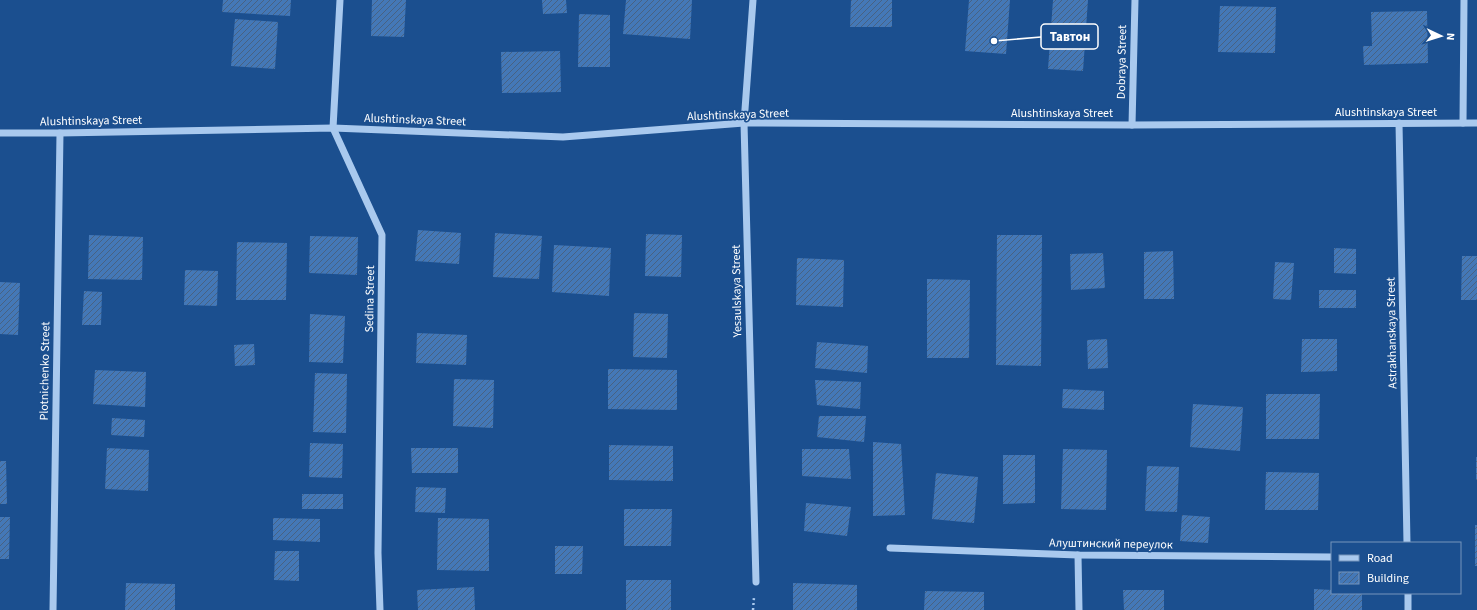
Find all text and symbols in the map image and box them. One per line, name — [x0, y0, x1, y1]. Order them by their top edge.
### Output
north arrow — [1421, 16, 1461, 56]
callout: Тавтон — [1041, 24, 1098, 49]
street label: Dobraya Street — [1113, 25, 1131, 99]
text: Тавтон — [1050, 28, 1090, 46]
text: N — [1443, 32, 1458, 41]
street label: Alushtinskaya Street — [1335, 104, 1437, 121]
street label: Alushtinskaya Street — [687, 105, 789, 125]
street label: Alushtinskaya Street — [1011, 105, 1113, 122]
street label: Alushtinskaya Street — [364, 110, 466, 130]
street label: Alushtinskaya Street — [40, 112, 142, 130]
street label: Yesaulskaya Street — [728, 245, 746, 338]
street label: Sedina Street — [361, 265, 379, 333]
street label: Astrakhanskaya Street — [1383, 277, 1401, 389]
street label: Plotnichenko Street — [36, 321, 54, 421]
street label: Алуштинский переулок — [1049, 534, 1173, 554]
legend — [1331, 542, 1461, 594]
text: Road — [1367, 550, 1393, 567]
text: Building — [1367, 570, 1409, 587]

